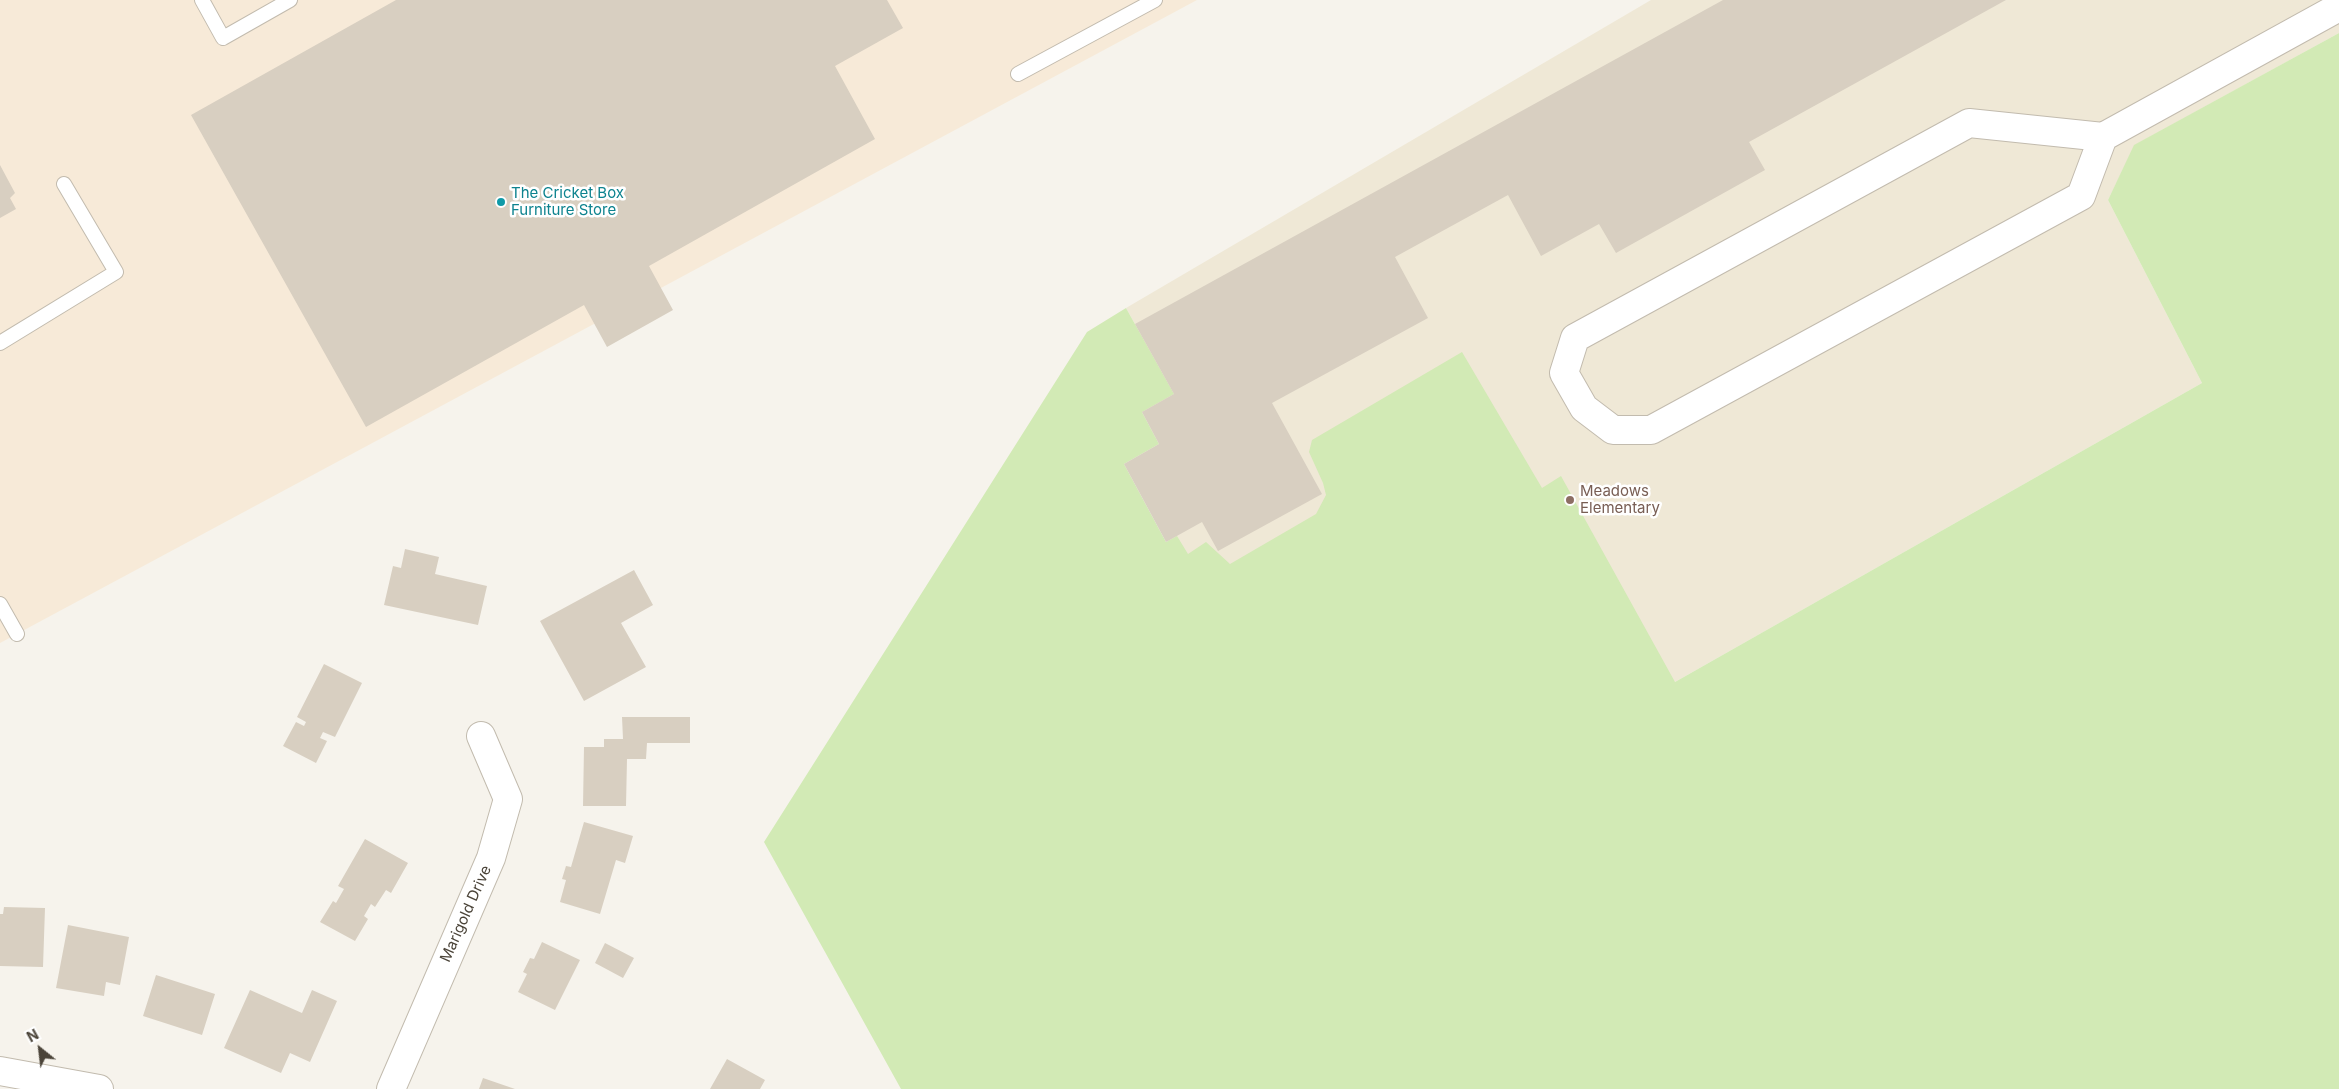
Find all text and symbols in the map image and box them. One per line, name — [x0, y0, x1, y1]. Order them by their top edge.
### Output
place label: The Cricket Box Furniture Store — [511, 184, 624, 219]
marker: The Cricket Box Furniture Store — [495, 196, 507, 208]
place label: Meadows Elementary — [1580, 482, 1660, 517]
marker: Meadows Elementary — [1564, 494, 1576, 506]
street label: Marigold Drive — [437, 863, 495, 965]
north arrow — [15, 1024, 65, 1074]
text: N — [24, 1025, 41, 1045]

